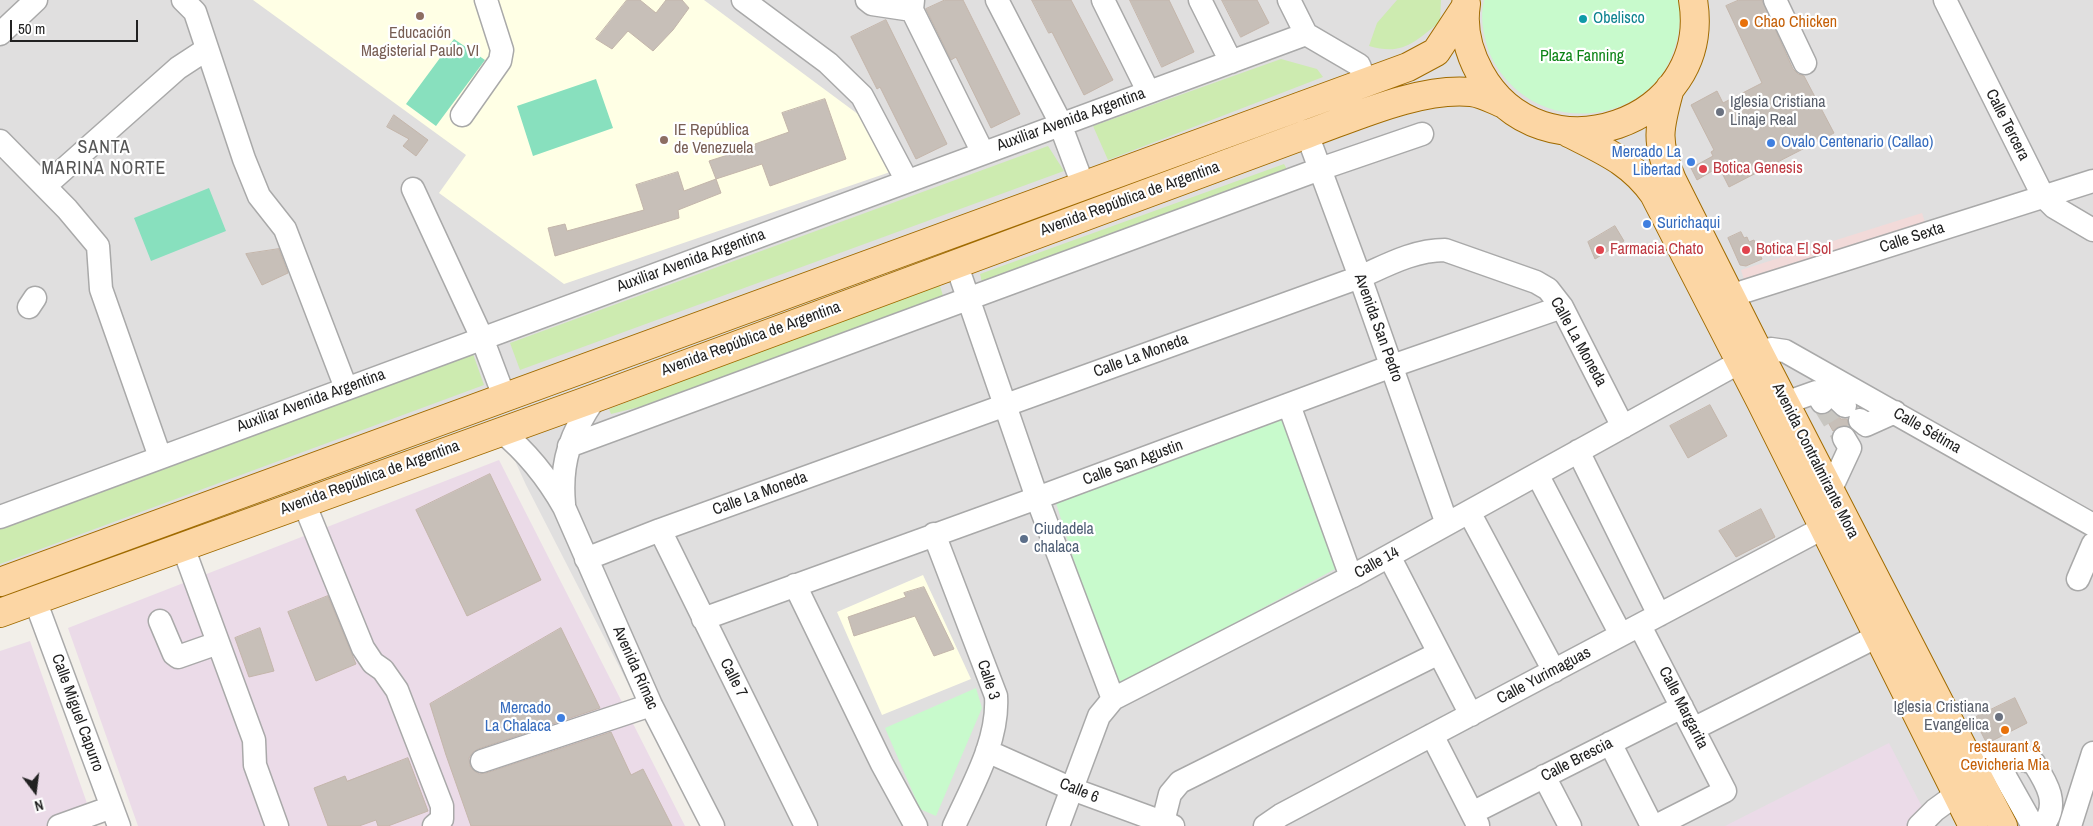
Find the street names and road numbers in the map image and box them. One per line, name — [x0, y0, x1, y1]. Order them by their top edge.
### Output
street label: Auxiliar Avenida Argentina — [994, 84, 1148, 156]
street label: Calle Tercera — [1981, 86, 2033, 164]
street label: Avenida República de Argentina — [1038, 158, 1222, 240]
street label: Calle Sexta — [1877, 219, 1947, 257]
street label: Auxiliar Avenida Argentina — [614, 225, 768, 297]
street label: Avenida San Pedro — [1350, 271, 1406, 385]
street label: Calle La Moneda — [1546, 294, 1610, 390]
street label: Avenida República de Argentina — [659, 298, 843, 380]
street label: Calle La Moneda — [1091, 330, 1191, 382]
street label: Auxiliar Avenida Argentina — [234, 365, 388, 437]
street label: Avenida Contralmirante Mora — [1767, 380, 1863, 542]
street label: Calle Sétima — [1890, 404, 1964, 458]
street label: Calle San Agustin — [1080, 436, 1186, 490]
street label: Avenida República de Argentina — [278, 437, 462, 519]
street label: Calle La Moneda — [710, 468, 810, 520]
street label: Calle 14 — [1351, 543, 1403, 583]
street label: Avenida Rímac — [608, 623, 662, 713]
street label: Calle Yurimaguas — [1494, 643, 1594, 709]
street label: Calle Miguel Capurro — [47, 651, 107, 775]
street label: Calle 7 — [715, 655, 751, 701]
street label: Calle 3 — [973, 658, 1003, 702]
street label: Calle Margarita — [1654, 664, 1712, 752]
street label: Calle Brescia — [1538, 734, 1616, 786]
street label: Calle 6 — [1056, 774, 1102, 808]

